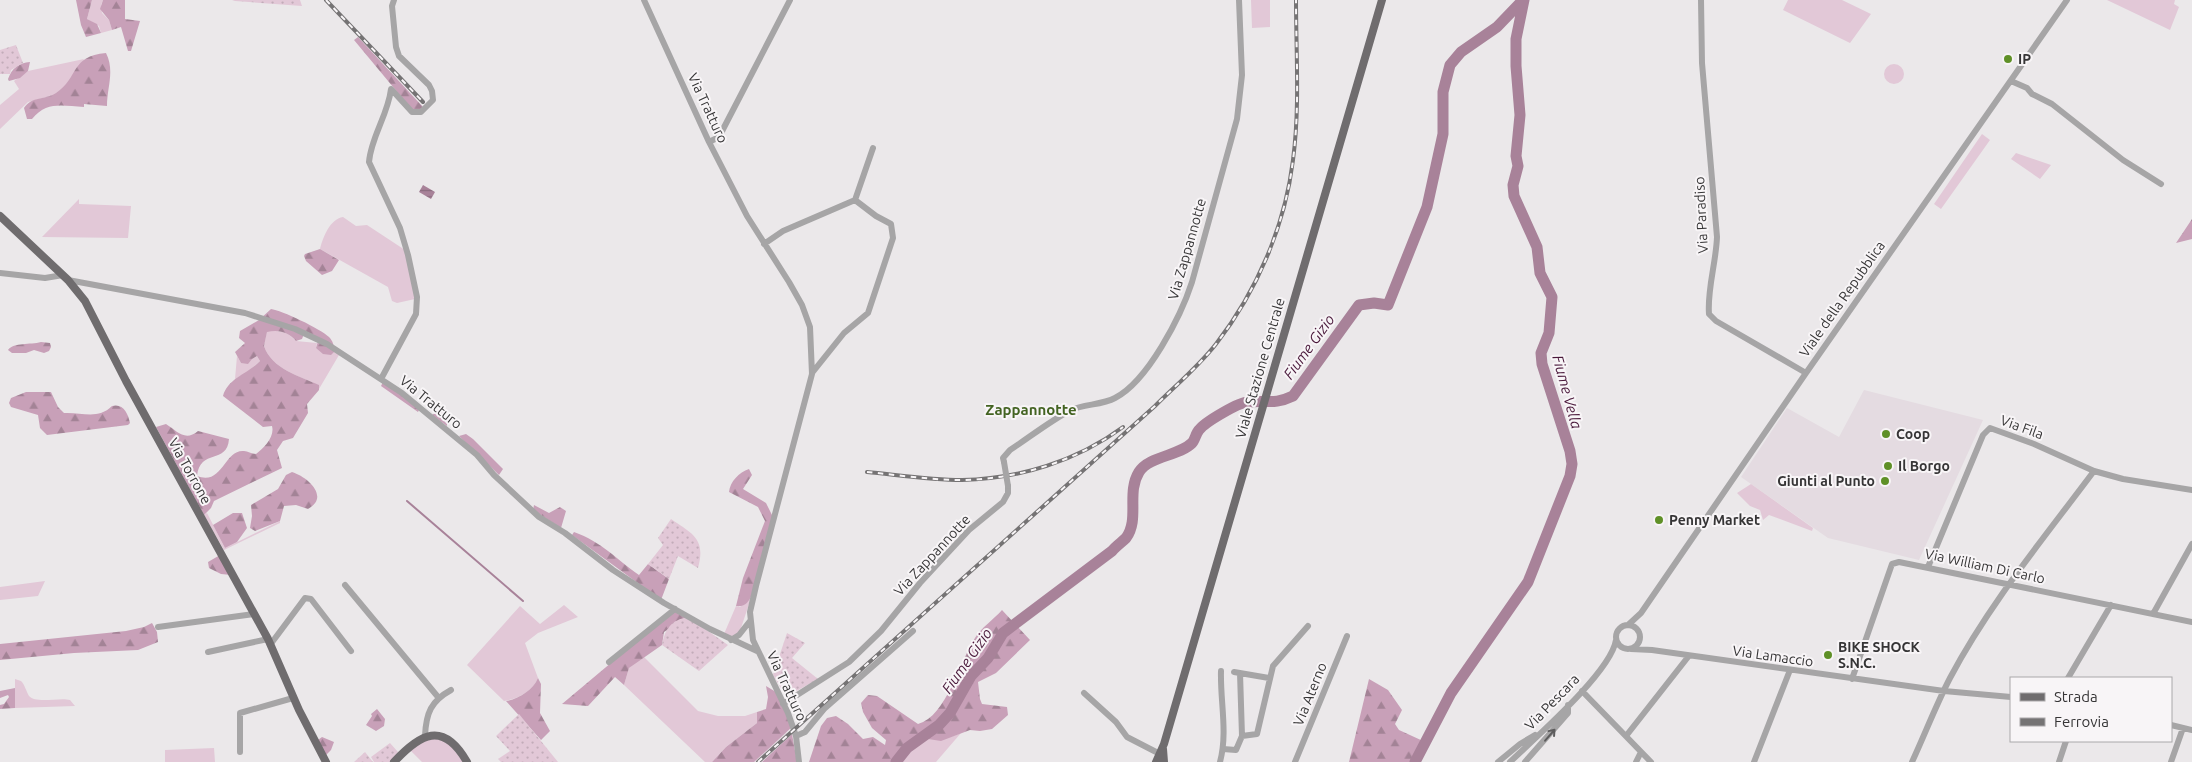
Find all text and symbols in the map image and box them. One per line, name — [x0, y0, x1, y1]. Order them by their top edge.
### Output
place label: IP — [2018, 51, 2031, 67]
marker: IP — [2002, 53, 2014, 65]
street label: Via Tratturo — [685, 70, 731, 146]
street label: Via Paradiso — [1691, 176, 1711, 254]
street label: Via Zappannotte — [1165, 196, 1209, 302]
street label: Viale della Repubblica — [1796, 238, 1888, 360]
street label: Viale Stazione Centrale — [1232, 296, 1288, 440]
water label: Fiume Gizio — [1280, 311, 1338, 382]
water label: Fiume Vella — [1549, 353, 1586, 431]
street label: Via Tratturo — [397, 372, 465, 432]
district label: Zappannotte — [985, 401, 1077, 418]
street label: Via Fila — [1998, 412, 2046, 442]
place label: Coop — [1896, 426, 1930, 442]
marker: Coop — [1880, 428, 1892, 440]
street label: Via Torrone — [165, 435, 215, 507]
place label: Il Borgo — [1898, 458, 1950, 474]
marker: Il Borgo — [1882, 460, 1894, 472]
place label: Giunti al Punto — [1777, 473, 1875, 489]
marker: Giunti al Punto — [1879, 475, 1891, 487]
street label: Via Zappannotte — [890, 511, 974, 599]
place label: Penny Market — [1669, 512, 1760, 528]
marker: Penny Market — [1653, 514, 1665, 526]
street label: Via William Di Carlo — [1923, 545, 2047, 587]
water label: Fiume Gizio — [938, 625, 995, 696]
place label: BIKE SHOCK S.N.C. — [1838, 639, 1921, 671]
street label: Via Lamaccio — [1732, 642, 1814, 670]
street label: Via Tratturo — [764, 648, 810, 724]
marker: BIKE SHOCK S.N.C. — [1822, 649, 1834, 661]
street label: Via Aterno — [1290, 660, 1330, 728]
street label: Via Pescara — [1522, 671, 1582, 733]
legend — [2010, 677, 2172, 742]
text: Strada — [2054, 688, 2098, 705]
text: Ferrovia — [2054, 713, 2109, 730]
one-way arrow — [1544, 729, 1555, 742]

